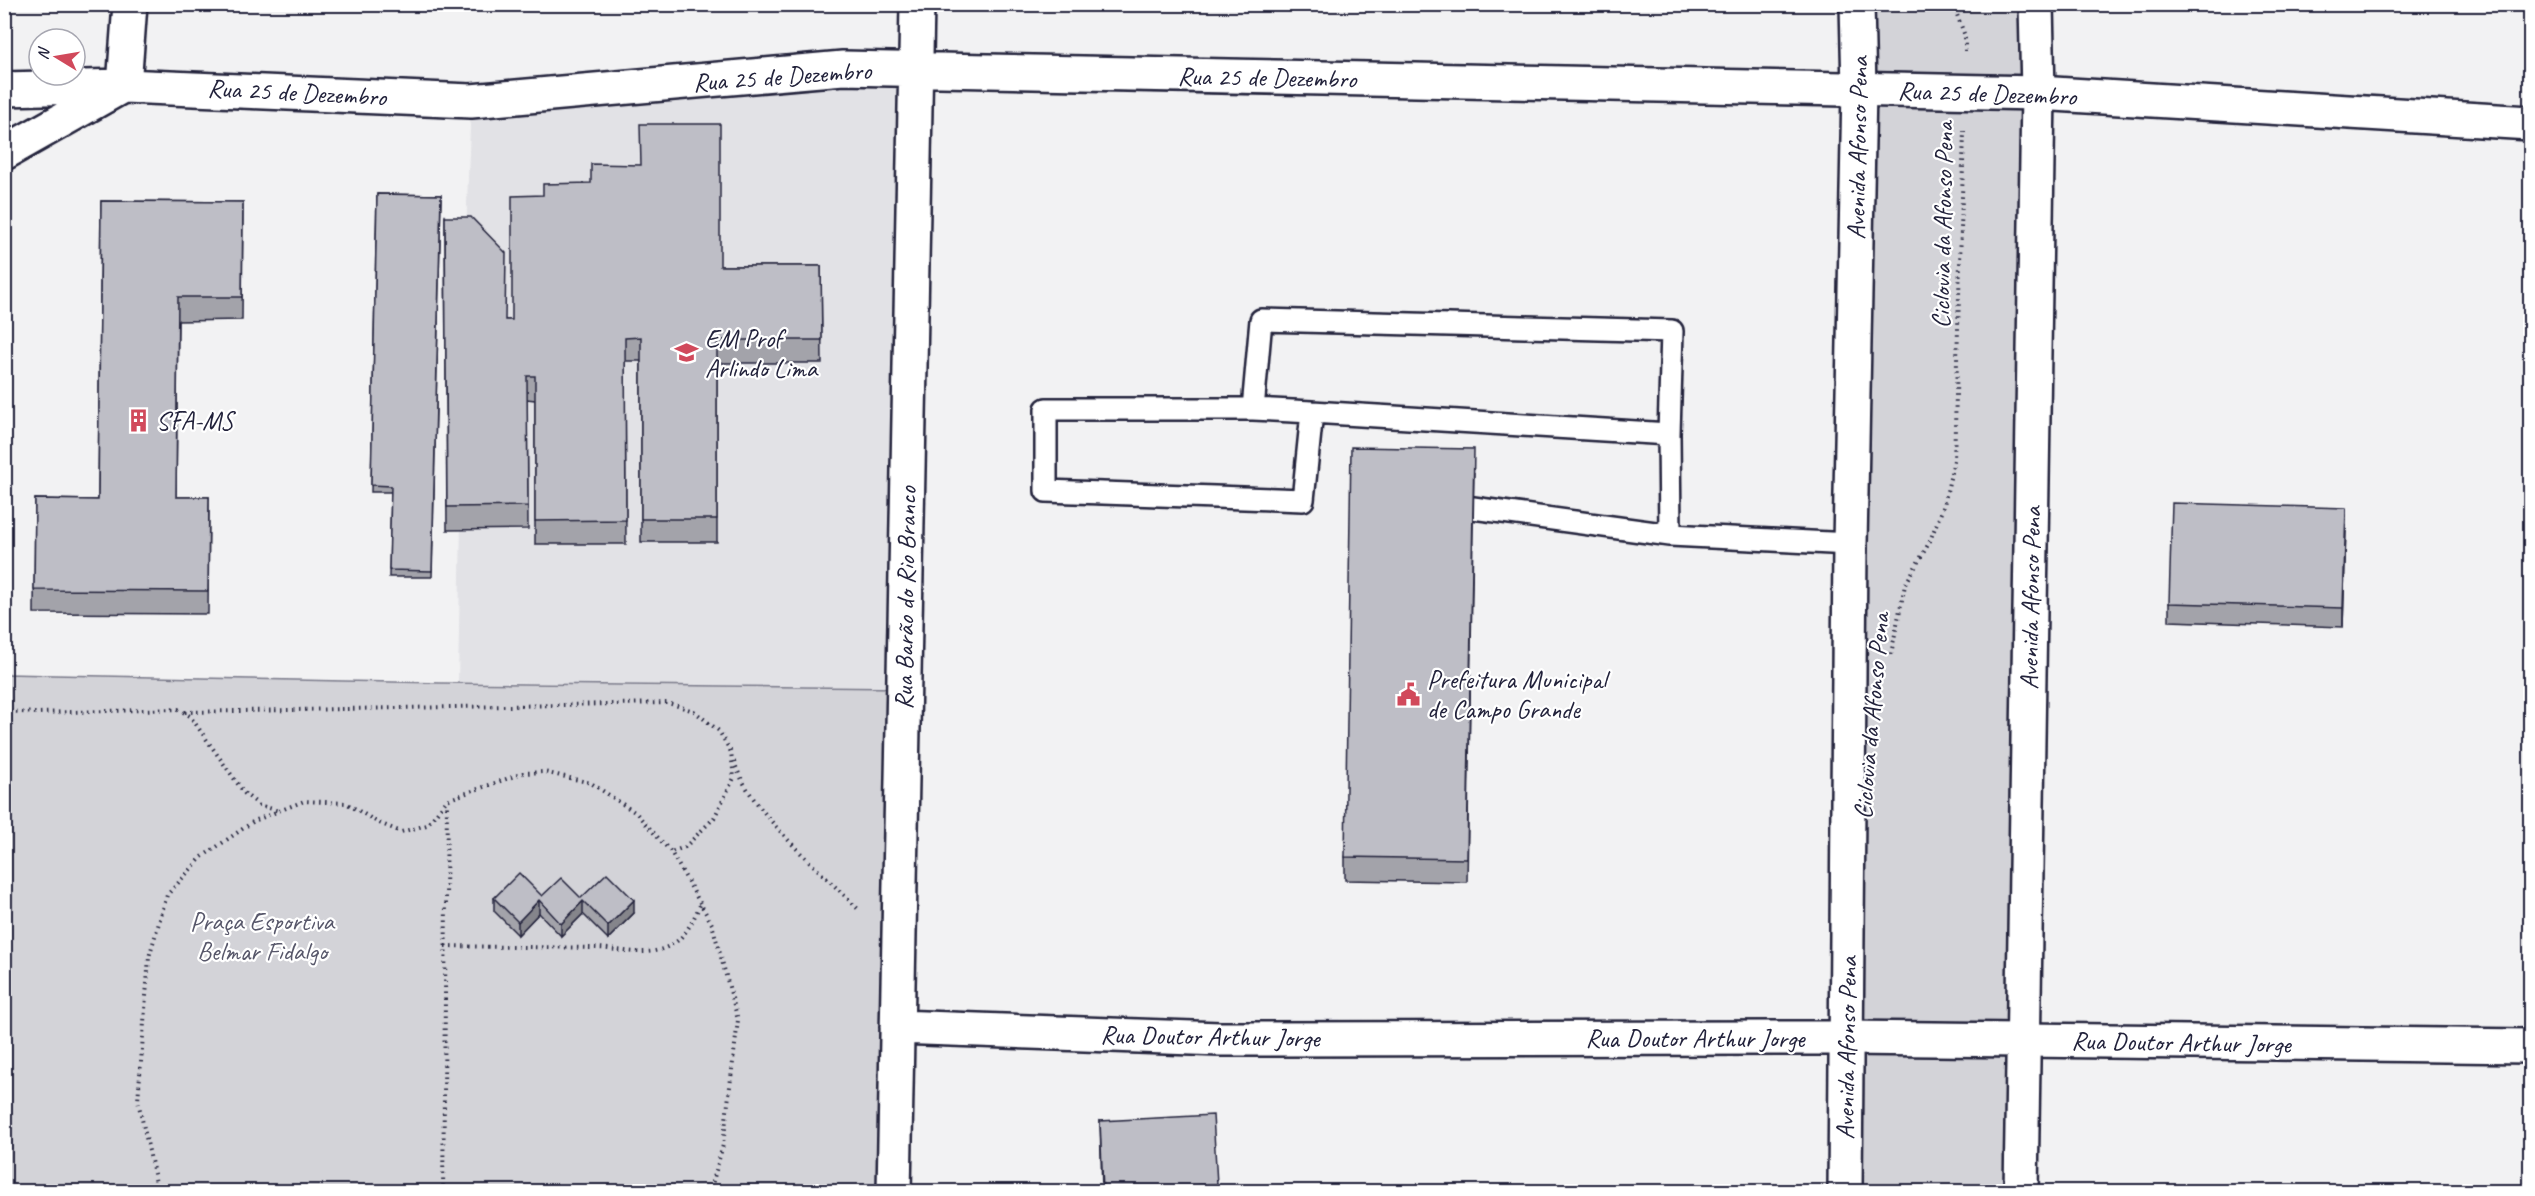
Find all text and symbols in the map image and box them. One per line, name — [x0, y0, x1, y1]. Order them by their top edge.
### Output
north arrow — [27, 27, 87, 87]
text: N — [32, 45, 55, 61]
street label: Rua 25 de Dezembro — [692, 54, 874, 99]
street label: Avenida Afonso Pena — [1839, 55, 1876, 240]
street label: Rua 25 de Dezembro — [1177, 59, 1358, 96]
street label: Rua 25 de Dezembro — [207, 71, 389, 114]
street label: Rua 25 de Dezembro — [1897, 74, 2079, 113]
street label: Ciclovia da Afonso Pena — [1924, 119, 1961, 329]
place label: EM Prof Arlindo Lima — [705, 322, 819, 385]
school or university icon: EM Prof Arlindo Lima — [674, 340, 700, 366]
place label: SFA-MS — [156, 404, 236, 437]
building icon: SFA-MS — [125, 407, 151, 433]
street label: Rua Barão do Rio Branco — [887, 484, 924, 710]
street label: Avenida Afonso Pena — [2012, 505, 2049, 690]
street label: Ciclovia da Afonso Pena — [1846, 609, 1897, 820]
place label: Prefeitura Municipal de Campo Grande — [1427, 663, 1611, 726]
public building icon: Prefeitura Municipal de Campo Grande — [1396, 681, 1422, 707]
park label: Praça Esportiva Belmar Fidalgo — [190, 905, 336, 968]
street label: Avenida Afonso Pena — [1828, 955, 1865, 1140]
street label: Rua Doutor Arthur Jorge — [1100, 1018, 1321, 1055]
street label: Rua Doutor Arthur Jorge — [1585, 1022, 1806, 1055]
street label: Rua Doutor Arthur Jorge — [2071, 1024, 2292, 1061]

